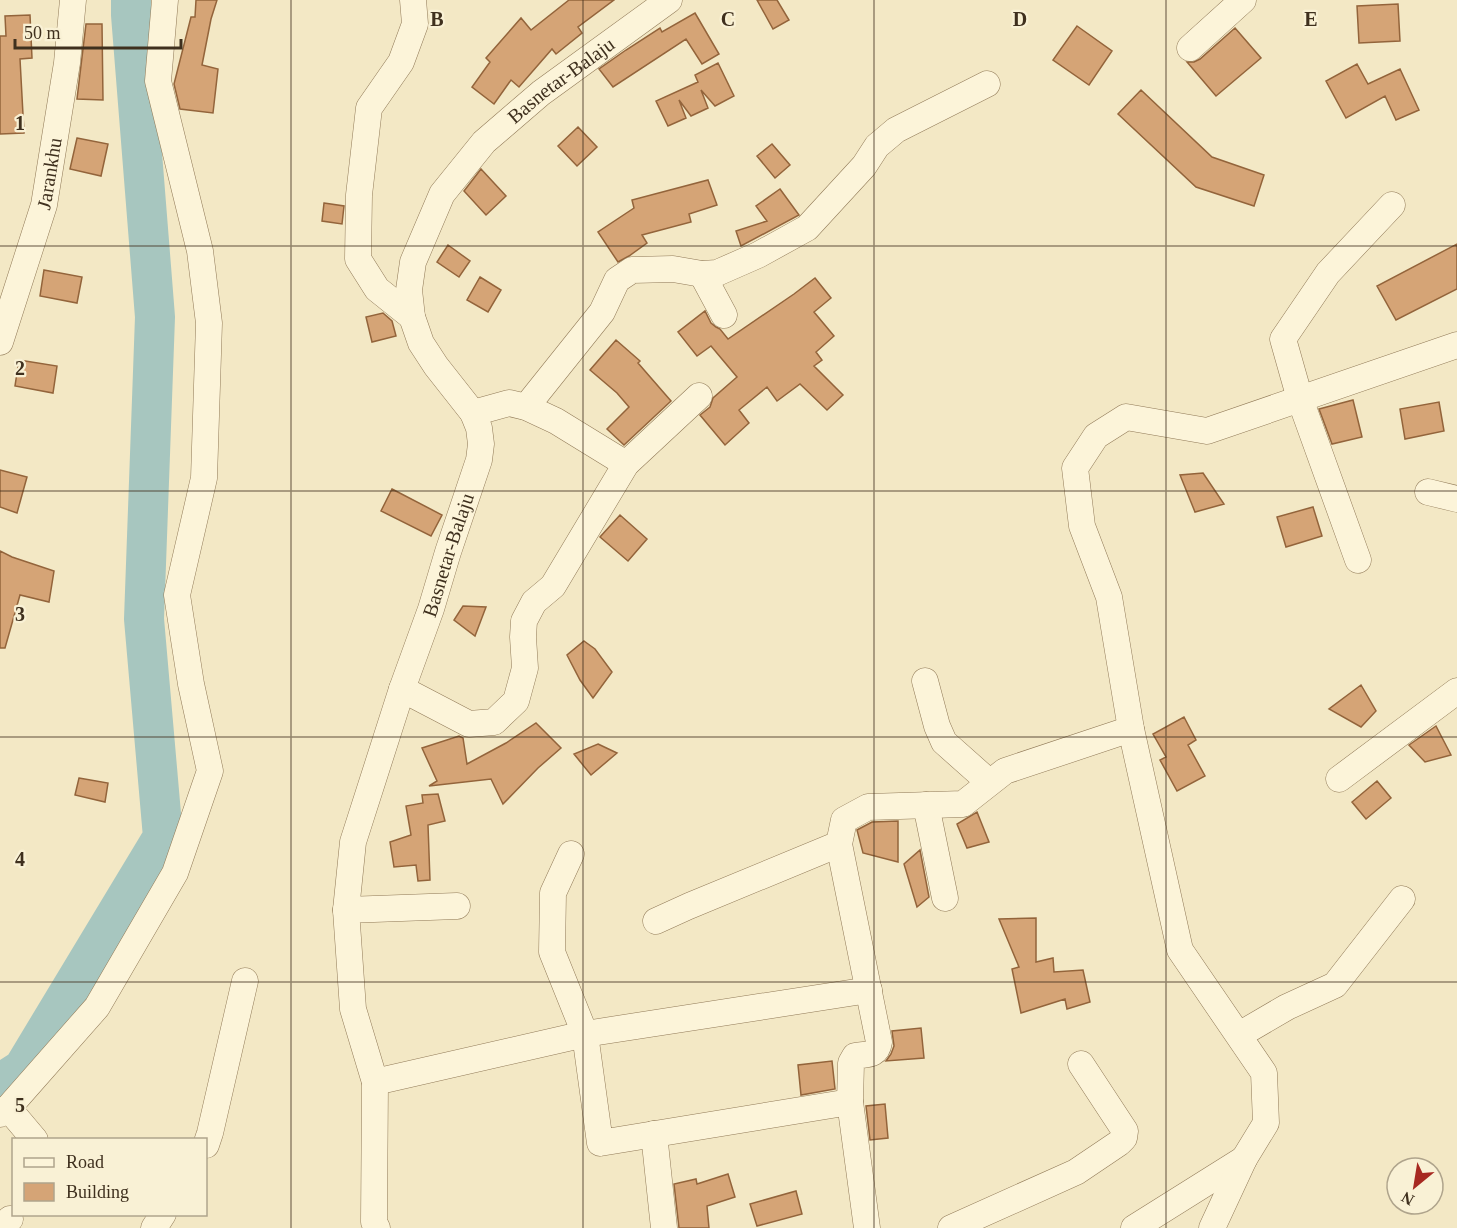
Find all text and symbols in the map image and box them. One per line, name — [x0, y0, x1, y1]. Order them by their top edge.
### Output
text: B — [430, 8, 444, 30]
text: C — [721, 8, 735, 30]
text: D — [1013, 8, 1027, 30]
text: E — [1304, 8, 1318, 30]
scale bar — [15, 12, 182, 50]
text: 50 m — [24, 23, 61, 43]
street label: Basnetar-Balaju — [503, 32, 619, 128]
text: 1 — [15, 112, 25, 134]
street label: Jarankhu — [32, 136, 66, 212]
text: 2 — [15, 357, 25, 379]
street label: Basnetar-Balaju — [418, 490, 478, 620]
text: 3 — [15, 603, 25, 625]
text: 4 — [15, 848, 25, 870]
text: 5 — [15, 1094, 25, 1116]
legend — [12, 1138, 207, 1216]
text: Road — [66, 1152, 104, 1172]
north arrow — [1385, 1156, 1445, 1216]
text: Building — [66, 1182, 129, 1202]
text: N — [1398, 1188, 1417, 1209]

